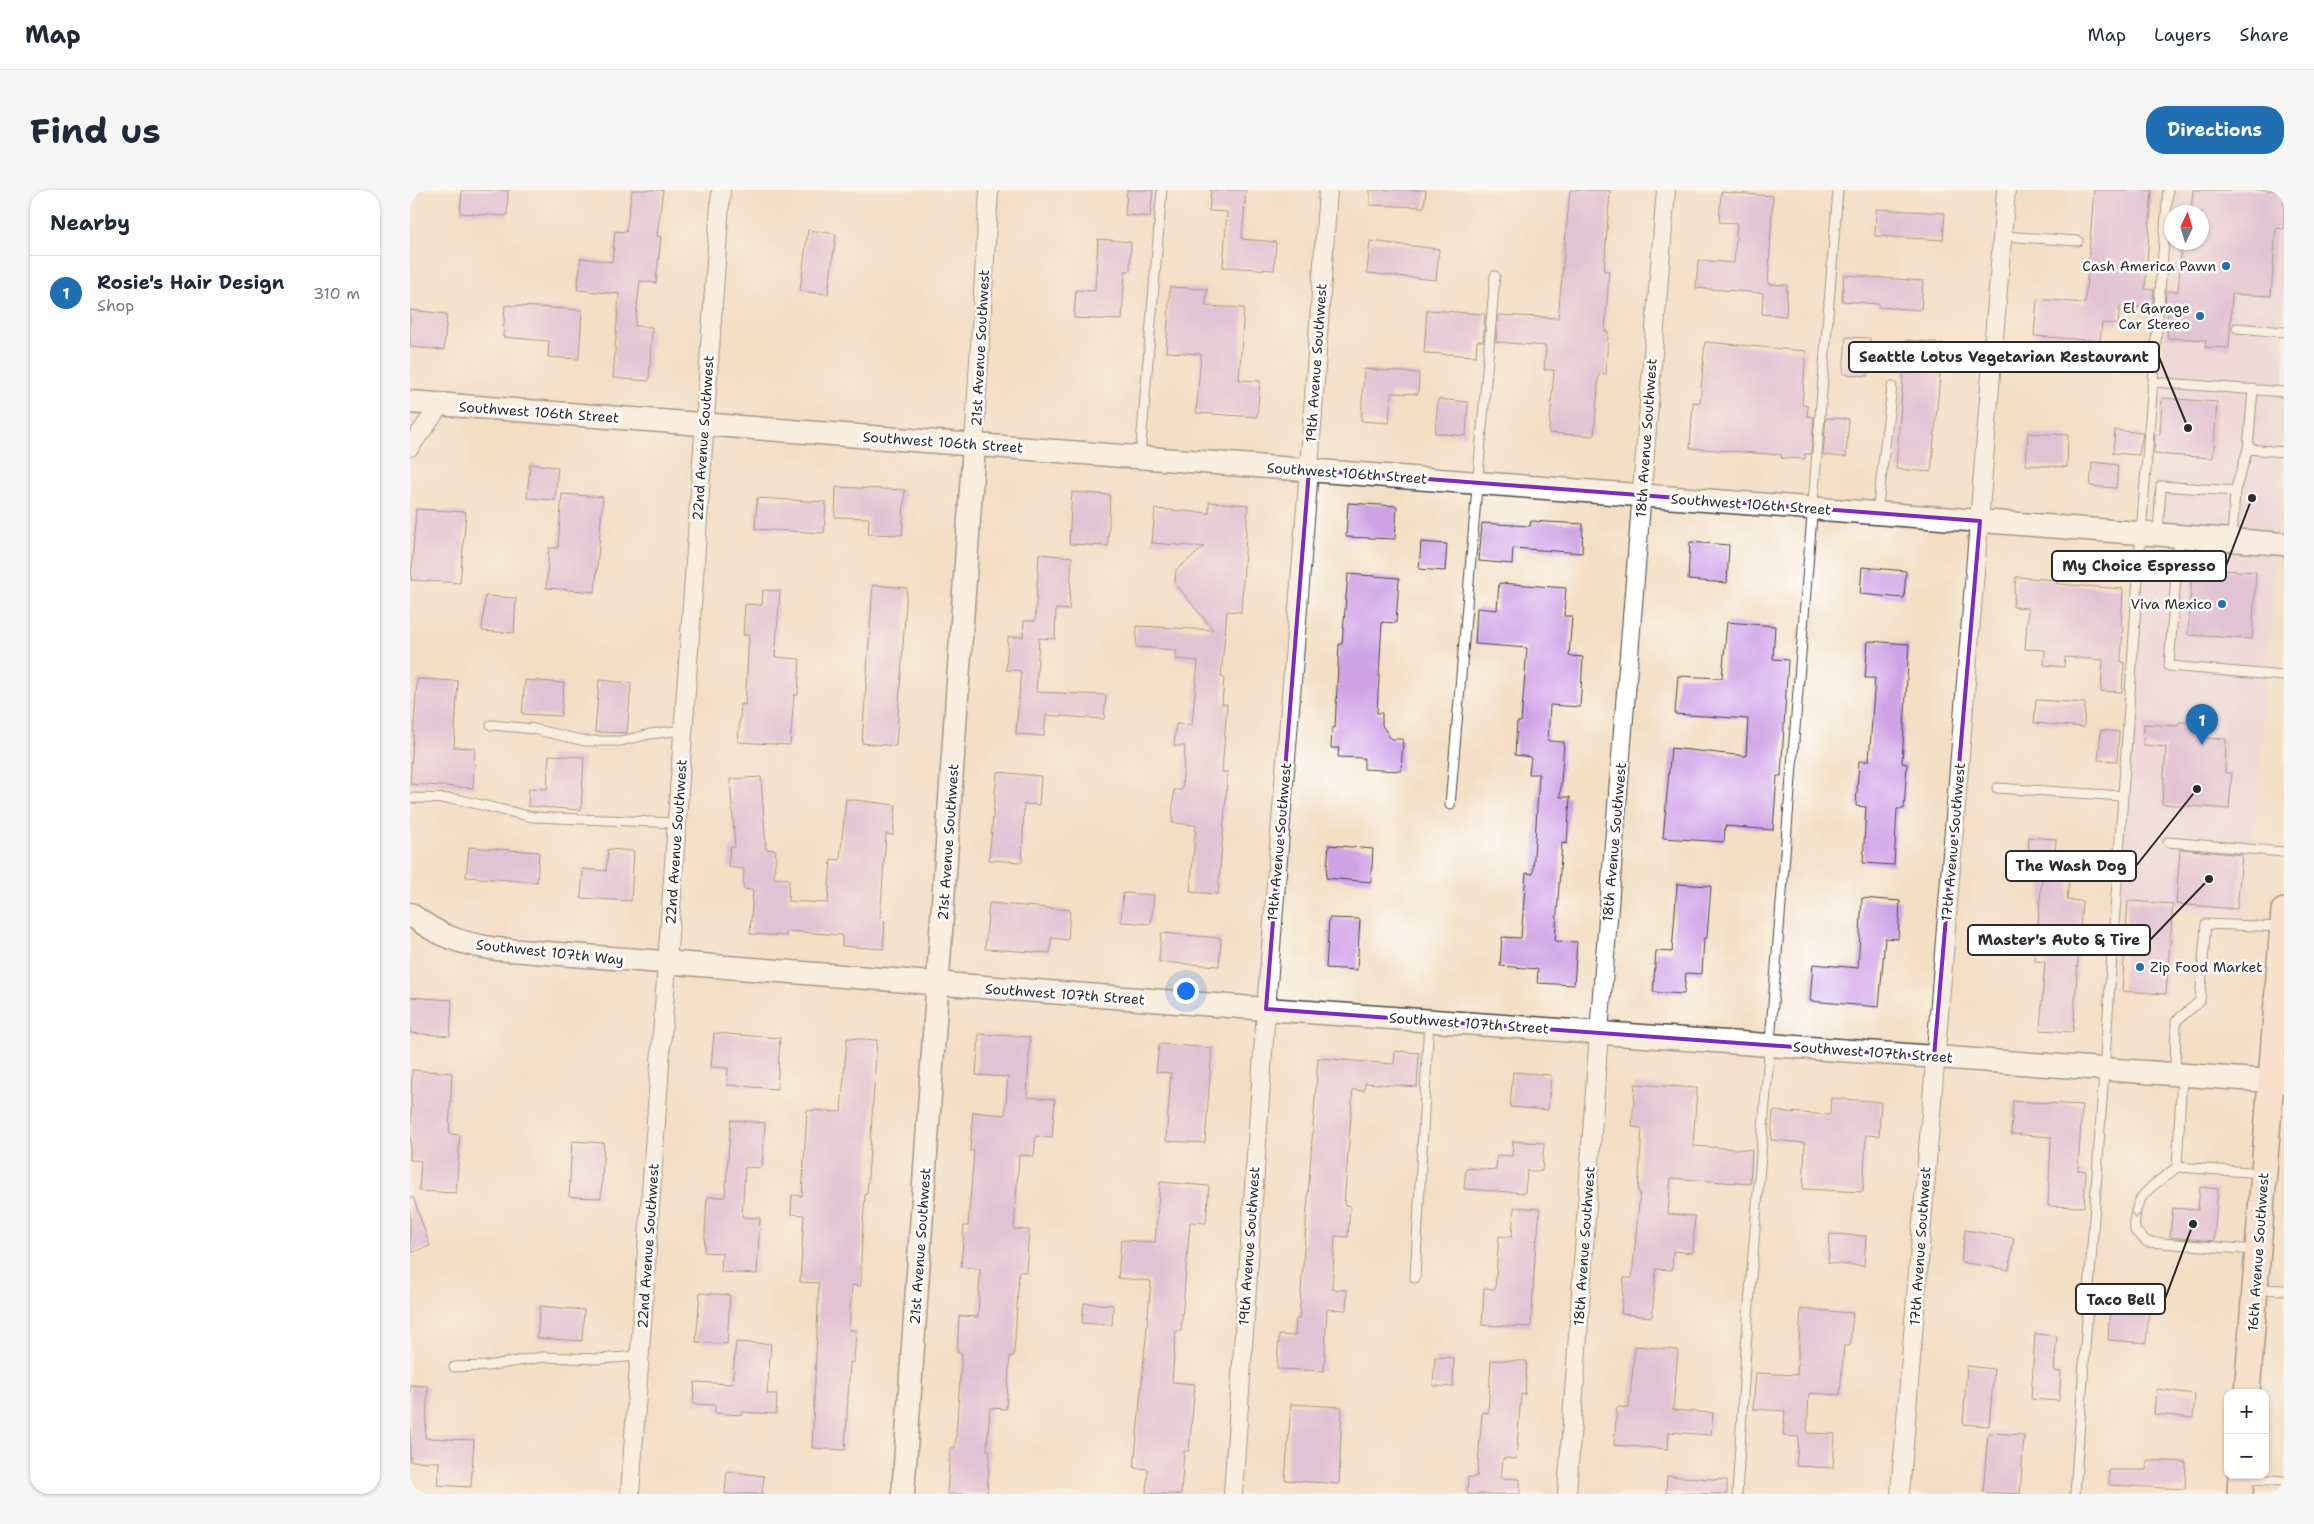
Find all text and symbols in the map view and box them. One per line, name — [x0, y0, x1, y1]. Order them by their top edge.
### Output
text: Map — [25, 19, 81, 51]
text: Map — [2088, 23, 2126, 47]
text: Layers — [2154, 23, 2211, 47]
text: Share — [2239, 23, 2289, 47]
button: Directions — [2146, 106, 2284, 154]
text: Find us — [30, 107, 161, 154]
north arrow — [2164, 205, 2209, 250]
text: Nearby — [50, 209, 130, 237]
place label: Cash America Pawn — [2082, 257, 2216, 275]
marker: Cash America Pawn — [2220, 260, 2232, 272]
street label: 21st Avenue Southwest — [967, 269, 993, 427]
text: Rosie's Hair Design — [97, 270, 284, 295]
text: 1 — [62, 283, 70, 304]
text: 310 m — [313, 283, 360, 304]
street label: 19th Avenue Southwest — [1301, 283, 1331, 443]
text: Shop — [97, 295, 134, 316]
place label: El Garage Car Stereo — [2119, 299, 2190, 333]
marker: El Garage Car Stereo — [2194, 310, 2206, 322]
callout: Seattle Lotus Vegetarian Restaurant — [1849, 342, 2159, 372]
text: Seattle Lotus Vegetarian Restaurant — [1859, 347, 2149, 367]
street label: 22nd Avenue Southwest — [688, 355, 718, 521]
street label: 18th Avenue Southwest — [1631, 358, 1661, 518]
street label: Southwest 106th Street — [458, 397, 620, 427]
street label: Southwest 106th Street — [862, 427, 1024, 457]
street label: Southwest 106th Street — [1266, 458, 1428, 488]
street label: Southwest 106th Street — [1670, 489, 1832, 519]
callout: My Choice Espresso — [2052, 551, 2226, 581]
text: My Choice Espresso — [2062, 556, 2216, 576]
place label: Viva Mexico — [2130, 595, 2212, 613]
marker: Viva Mexico — [2216, 598, 2228, 610]
pin: 1 — [2186, 704, 2218, 745]
street label: 22nd Avenue Southwest — [661, 759, 691, 925]
street label: 19th Avenue Southwest — [1263, 762, 1295, 922]
street label: 18th Avenue Southwest — [1598, 762, 1630, 922]
street label: 17th Avenue Southwest — [1937, 762, 1969, 922]
street label: 21st Avenue Southwest — [934, 763, 962, 921]
callout: The Wash Dog — [2006, 851, 2136, 881]
text: The Wash Dog — [2016, 856, 2127, 876]
callout: Master's Auto & Tire — [1968, 925, 2150, 955]
text: Master's Auto & Tire — [1978, 930, 2140, 950]
street label: Southwest 107th Way — [475, 935, 625, 969]
place label: Zip Food Market — [2150, 958, 2262, 976]
marker: Zip Food Market — [2134, 961, 2146, 973]
your location — [1173, 978, 1199, 1004]
street label: Southwest 107th Street — [984, 979, 1146, 1009]
street label: Southwest 107th Street — [1388, 1008, 1550, 1038]
street label: Southwest 107th Street — [1792, 1037, 1954, 1067]
street label: 22nd Avenue Southwest — [633, 1163, 663, 1329]
street label: 19th Avenue Southwest — [1234, 1166, 1264, 1326]
street label: 18th Avenue Southwest — [1569, 1166, 1599, 1326]
street label: 17th Avenue Southwest — [1905, 1166, 1935, 1326]
street label: 21st Avenue Southwest — [906, 1167, 934, 1325]
street label: 16th Avenue Southwest — [2243, 1172, 2273, 1332]
one-way arrow — [2130, 1211, 2141, 1219]
callout: Taco Bell — [2076, 1284, 2165, 1314]
text: Taco Bell — [2087, 1290, 2155, 1310]
map controls — [2224, 1389, 2269, 1479]
button: + — [2224, 1389, 2269, 1434]
button: − — [2224, 1434, 2269, 1479]

